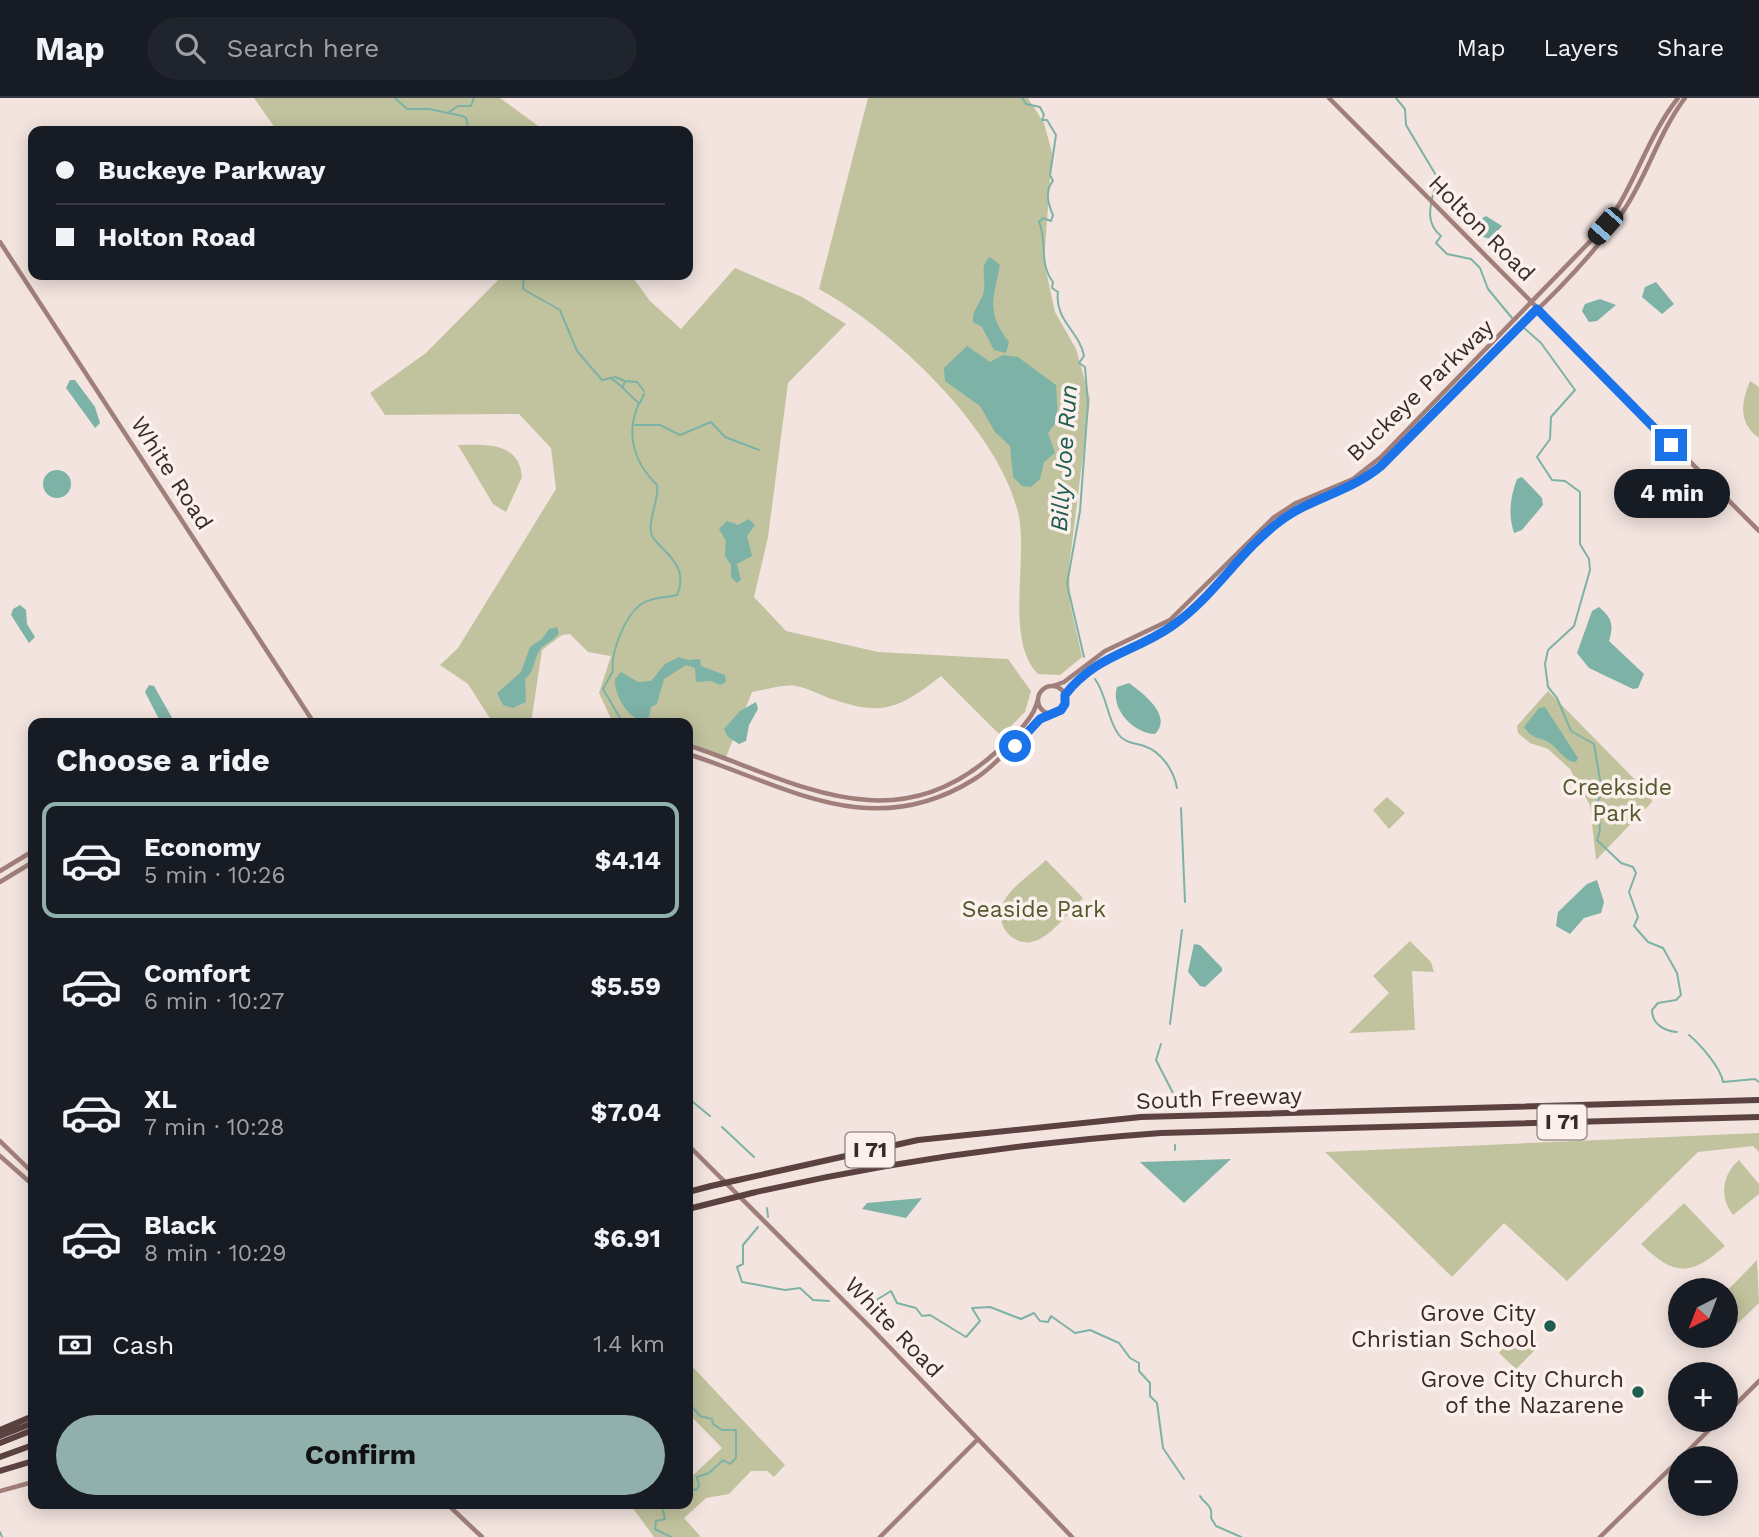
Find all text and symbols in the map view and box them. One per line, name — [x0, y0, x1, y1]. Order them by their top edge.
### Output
search box — [147, 17, 637, 80]
text: Map — [35, 29, 105, 68]
icon: search — [171, 29, 209, 67]
text: Search here — [227, 33, 379, 63]
text: Map — [1457, 34, 1505, 62]
text: Layers — [1543, 34, 1619, 62]
text: Share — [1657, 34, 1724, 62]
text: Buckeye Parkway — [98, 155, 325, 185]
street label: Holton Road — [1423, 170, 1540, 287]
car — [1584, 203, 1627, 249]
text: Holton Road — [98, 222, 256, 252]
street label: Buckeye Parkway — [1342, 313, 1499, 467]
water label: Billy Joe Run — [1045, 383, 1083, 533]
street label: White Road — [125, 412, 218, 535]
route end — [1655, 429, 1687, 461]
callout: 4 min — [1613, 470, 1729, 518]
text: 4 min — [1640, 480, 1704, 507]
route start — [999, 730, 1031, 762]
text: Choose a ride — [56, 741, 270, 779]
park label: Creekside Park — [1562, 774, 1672, 827]
icon: car — [60, 829, 123, 892]
text: Economy — [144, 832, 261, 862]
text: $4.14 — [595, 845, 661, 875]
text: 5 min · 10:26 — [144, 862, 285, 889]
park label: Seaside Park — [962, 896, 1106, 923]
icon: car — [60, 955, 123, 1018]
text: Comfort — [144, 958, 250, 988]
text: $5.59 — [590, 971, 661, 1001]
text: 6 min · 10:27 — [144, 988, 284, 1015]
icon: car — [60, 1081, 123, 1144]
street label: South Freeway — [1136, 1082, 1303, 1115]
text: XL — [144, 1084, 177, 1114]
text: $7.04 — [591, 1097, 661, 1127]
road number: I 71 — [1538, 1104, 1586, 1140]
text: 7 min · 10:28 — [144, 1114, 284, 1141]
road number: I 71 — [846, 1132, 894, 1168]
icon: car — [60, 1207, 123, 1270]
text: Black — [144, 1210, 216, 1240]
text: $6.91 — [594, 1223, 661, 1253]
text: 8 min · 10:29 — [144, 1240, 286, 1267]
street label: White Road — [839, 1271, 948, 1383]
north arrow — [1668, 1278, 1738, 1348]
map controls — [1668, 1278, 1738, 1516]
place label: Grove City Christian School — [1351, 1300, 1536, 1353]
marker: Grove City Christian School — [1542, 1318, 1558, 1334]
icon: cash — [56, 1326, 94, 1364]
text: Cash — [112, 1330, 174, 1360]
text: 1.4 km — [593, 1331, 665, 1358]
button: + — [1668, 1362, 1738, 1432]
place label: Grove City Church of the Nazarene — [1420, 1366, 1624, 1419]
marker: Grove City Church of the Nazarene — [1630, 1384, 1646, 1400]
button: Confirm — [56, 1415, 665, 1495]
button: − — [1668, 1446, 1738, 1516]

